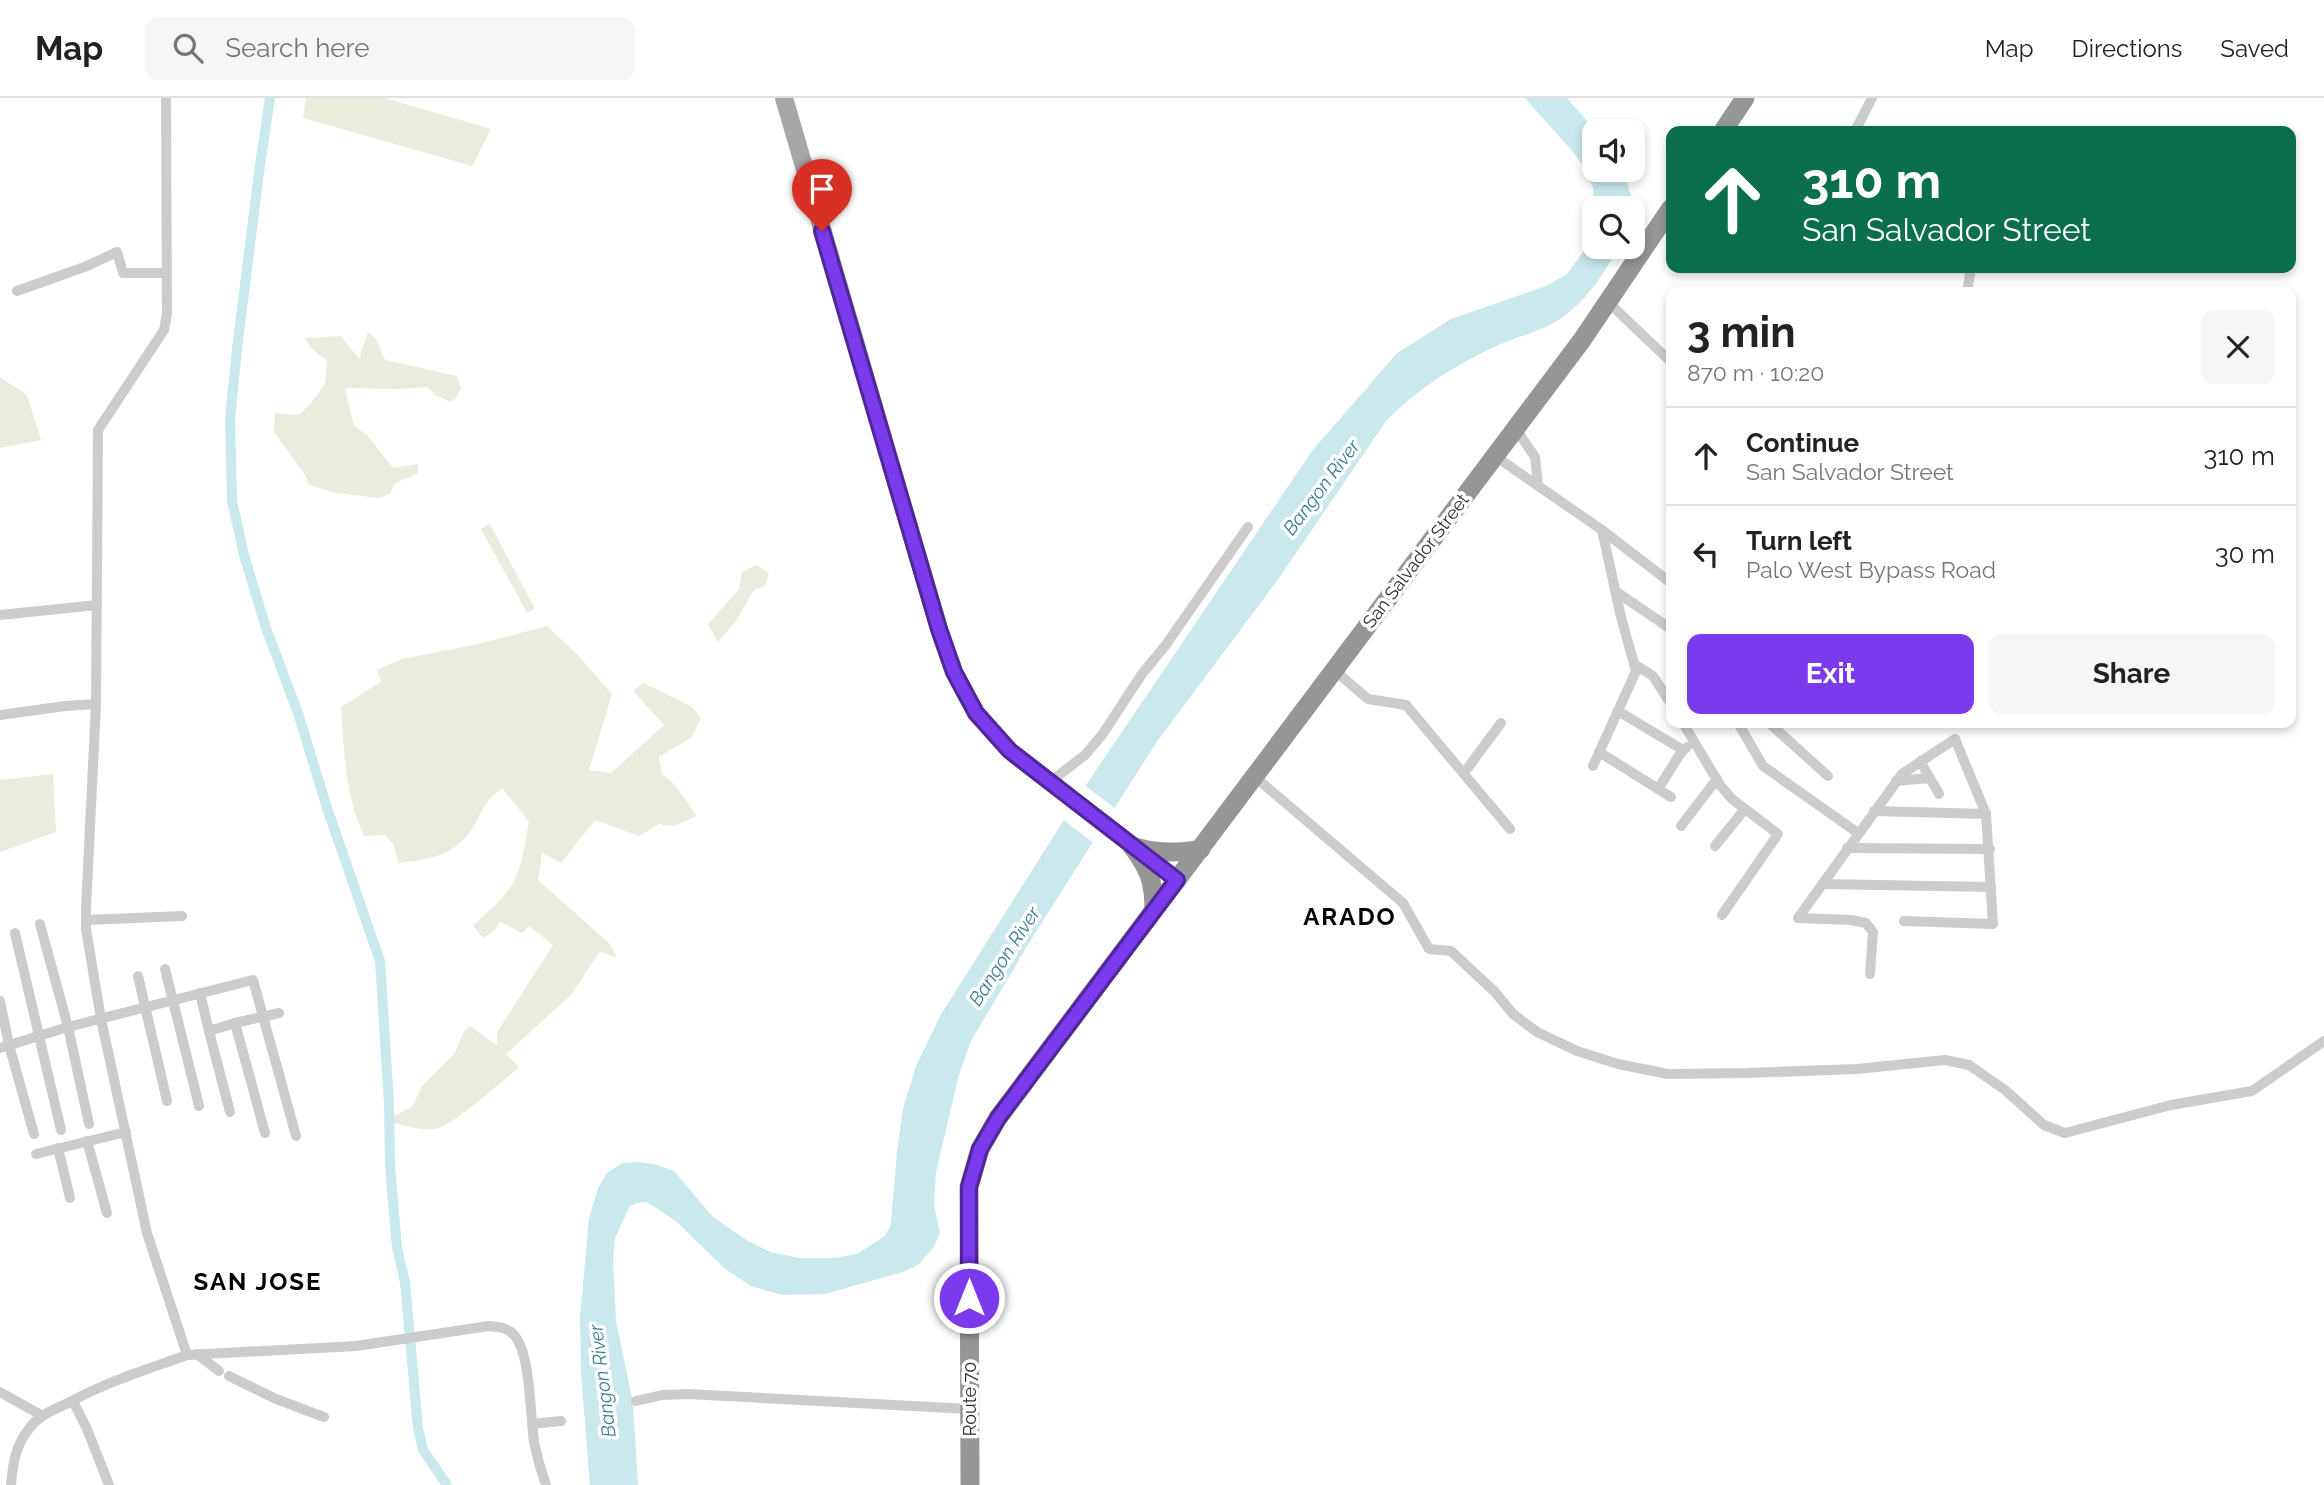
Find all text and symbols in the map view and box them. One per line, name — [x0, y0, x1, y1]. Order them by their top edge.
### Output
search box — [145, 17, 635, 80]
text: Map — [35, 29, 103, 68]
icon: search — [169, 29, 207, 67]
text: Search here — [225, 33, 370, 63]
text: Map — [1985, 34, 2034, 63]
text: Directions — [2072, 34, 2182, 63]
text: Saved — [2220, 34, 2289, 63]
map controls — [1582, 119, 1645, 259]
button: sound — [1582, 119, 1645, 182]
text: 310 m — [1802, 152, 1941, 209]
icon: ahead — [1687, 154, 1778, 245]
pin — [792, 159, 852, 231]
icon: arrive — [803, 170, 841, 208]
button: search — [1582, 196, 1645, 259]
text: San Salvador Street — [1802, 211, 2091, 248]
text: 3 min — [1687, 308, 1796, 357]
button: close — [2201, 310, 2275, 384]
text: 870 m · 10:20 — [1687, 359, 1824, 386]
text: Continue — [1746, 428, 1859, 458]
water label: Bangon River — [1278, 434, 1365, 539]
icon: ahead — [1687, 437, 1725, 475]
text: 310 m — [2204, 441, 2275, 471]
text: San Salvador Street — [1746, 458, 1954, 485]
street label: San Salvador Street — [1358, 489, 1473, 632]
text: Turn left — [1746, 526, 1852, 556]
icon: left — [1687, 535, 1725, 573]
text: 30 m — [2215, 539, 2275, 569]
text: Palo West Bypass Road — [1746, 556, 1996, 583]
button: Exit — [1687, 634, 1974, 714]
button: Share — [1988, 634, 2275, 714]
water label: Bangon River — [964, 901, 1045, 1010]
district label: ARADO — [1303, 902, 1397, 931]
position arrow — [932, 1261, 1006, 1335]
district label: SAN JOSE — [194, 1267, 322, 1296]
water label: Bangon River — [584, 1322, 620, 1439]
street label: Route 70 — [959, 1362, 980, 1436]

